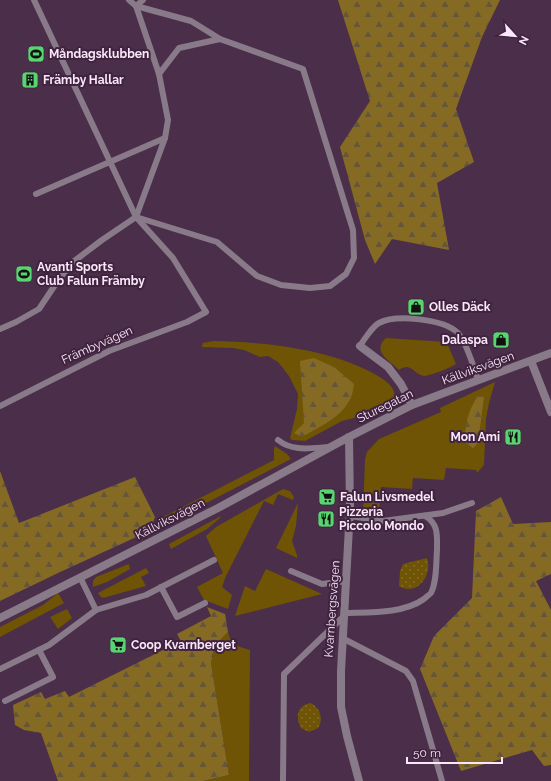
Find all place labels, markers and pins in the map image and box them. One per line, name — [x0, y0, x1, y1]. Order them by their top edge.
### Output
sports icon: Måndagsklubben — [26, 44, 46, 64]
place label: Måndagsklubben — [49, 47, 149, 61]
building icon: Främby Hallar — [20, 70, 40, 90]
place label: Främby Hallar — [43, 73, 124, 87]
place label: Avanti Sports Club Falun Främby — [37, 260, 145, 288]
sports icon: Avanti Sports Club Falun Främby — [14, 264, 34, 284]
shop icon: Olles Däck — [406, 297, 426, 317]
place label: Olles Däck — [429, 300, 491, 314]
shop icon: Dalaspa — [491, 330, 511, 350]
place label: Dalaspa — [441, 333, 488, 347]
restaurant icon: Mon Ami — [503, 427, 523, 447]
place label: Mon Ami — [450, 430, 500, 444]
supermarket icon: Falun Livsmedel — [317, 487, 337, 507]
place label: Falun Livsmedel — [340, 490, 434, 504]
place label: Pizzeria Piccolo Mondo — [339, 505, 424, 533]
restaurant icon: Pizzeria Piccolo Mondo — [316, 509, 336, 529]
supermarket icon: Coop Kvarnberget — [108, 635, 128, 655]
place label: Coop Kvarnberget — [131, 638, 236, 652]

